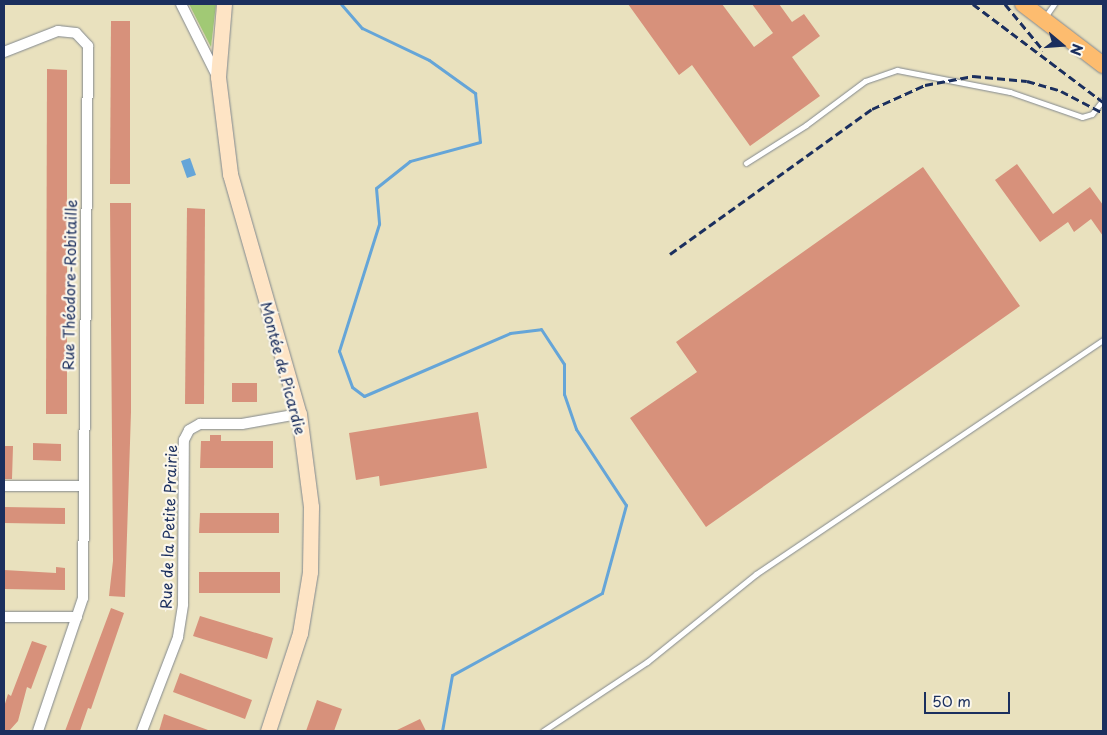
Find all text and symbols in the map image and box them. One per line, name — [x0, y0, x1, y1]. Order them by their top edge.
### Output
north arrow — [1037, 20, 1087, 70]
text: N — [1065, 41, 1088, 58]
street label: Rue Théodore-Robitaille — [58, 199, 80, 371]
street label: Montée de Picardie — [258, 299, 310, 437]
street label: Rue de la Petite Prairie — [156, 444, 180, 610]
scale bar — [927, 682, 1013, 714]
text: 50 m — [932, 689, 971, 712]

